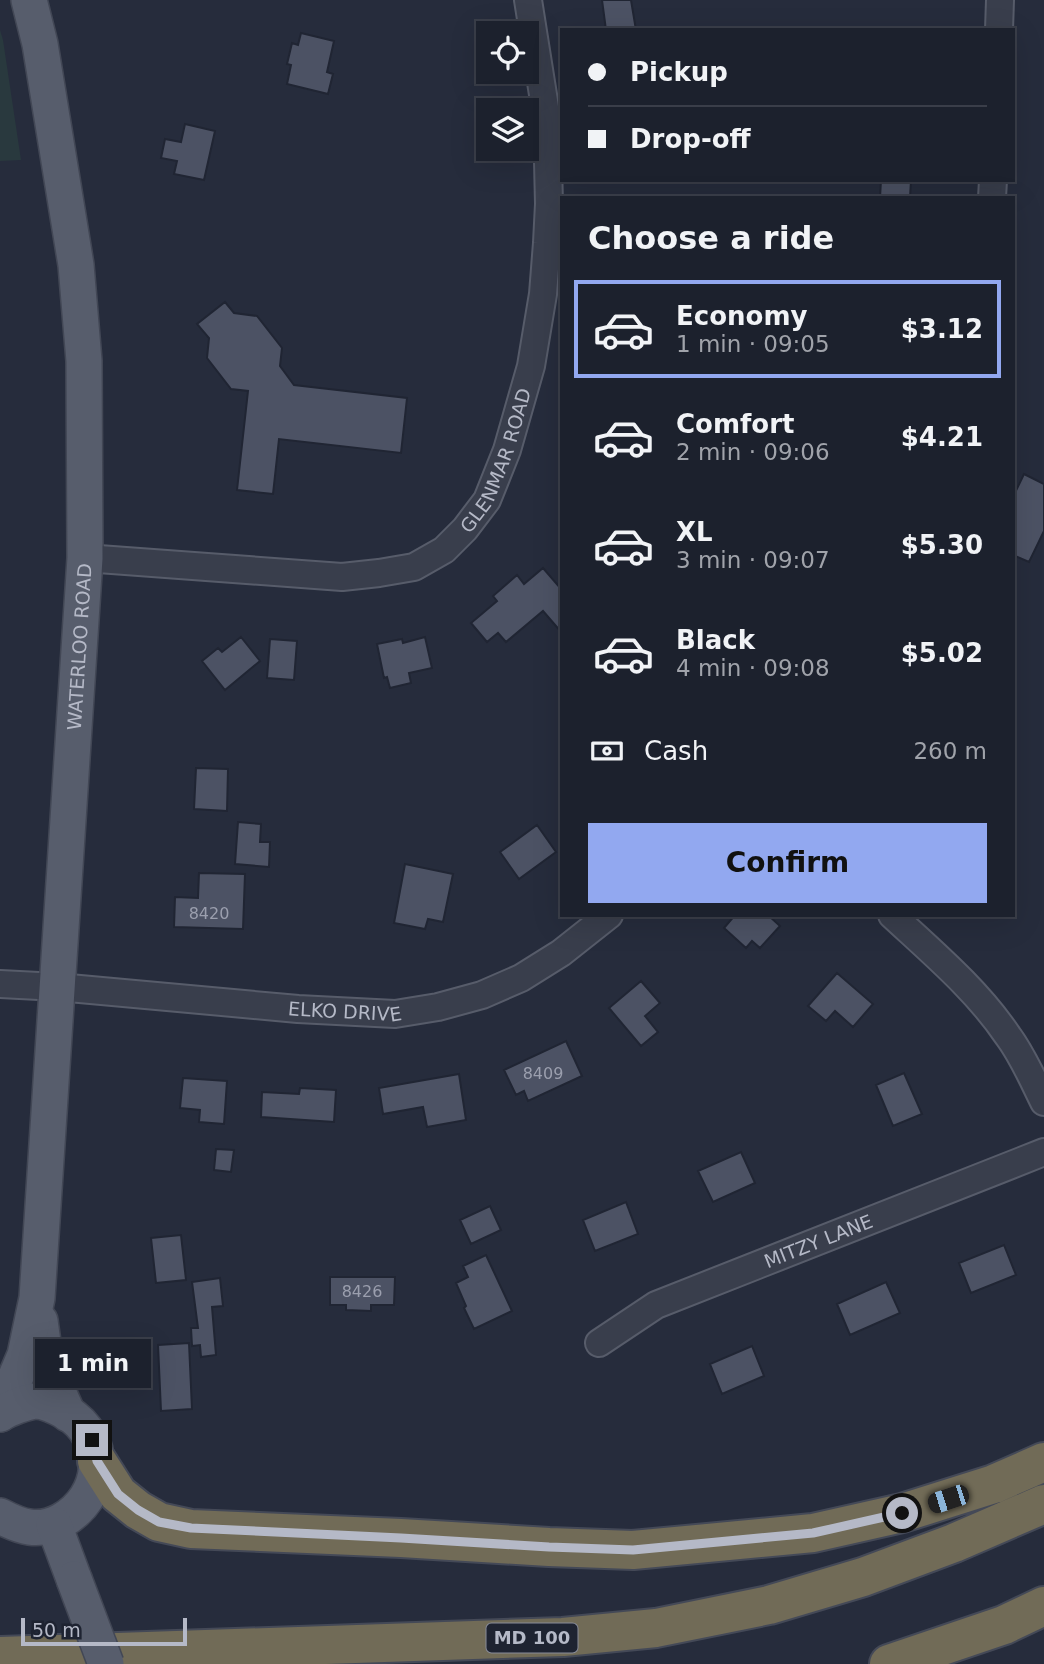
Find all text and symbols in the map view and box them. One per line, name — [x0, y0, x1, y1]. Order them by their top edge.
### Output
map controls — [476, 21, 539, 161]
button: locate — [476, 21, 539, 84]
text: Pickup — [630, 57, 728, 87]
button: layers — [476, 98, 539, 161]
text: Drop-off — [630, 124, 751, 154]
text: Choose a ride — [588, 219, 834, 257]
icon: car — [592, 298, 655, 361]
text: Economy — [676, 301, 807, 331]
text: $3.12 — [901, 314, 983, 344]
text: 1 min · 09:05 — [676, 331, 830, 357]
street label: GLENMAR ROAD — [455, 385, 535, 537]
icon: car — [592, 406, 655, 469]
text: Comfort — [676, 409, 794, 439]
text: $4.21 — [901, 422, 983, 452]
text: 2 min · 09:06 — [676, 439, 830, 465]
icon: car — [592, 514, 655, 577]
text: XL — [676, 517, 713, 547]
text: $5.30 — [901, 530, 983, 560]
text: 3 min · 09:07 — [676, 547, 830, 573]
street label: WATERLOO ROAD — [63, 562, 96, 731]
icon: car — [592, 622, 655, 685]
text: Black — [676, 625, 755, 655]
text: $5.02 — [901, 638, 983, 668]
text: 4 min · 09:08 — [676, 655, 830, 681]
icon: cash — [588, 732, 626, 770]
text: Cash — [644, 736, 708, 766]
text: 260 m — [913, 738, 987, 764]
button: Confirm — [588, 823, 987, 903]
house number: 8420 — [189, 904, 229, 923]
street label: ELKO DRIVE — [287, 997, 403, 1026]
house number: 8409 — [523, 1064, 563, 1083]
street label: MITZY LANE — [761, 1210, 876, 1272]
house number: 8426 — [342, 1282, 382, 1301]
callout: 1 min — [34, 1338, 150, 1388]
text: 1 min — [57, 1350, 129, 1376]
route end — [76, 1424, 108, 1456]
car — [925, 1483, 972, 1515]
route start — [886, 1497, 918, 1529]
scale bar — [21, 1615, 187, 1647]
text: 50 m — [32, 1619, 81, 1641]
road number: MD 100 — [486, 1624, 578, 1652]

